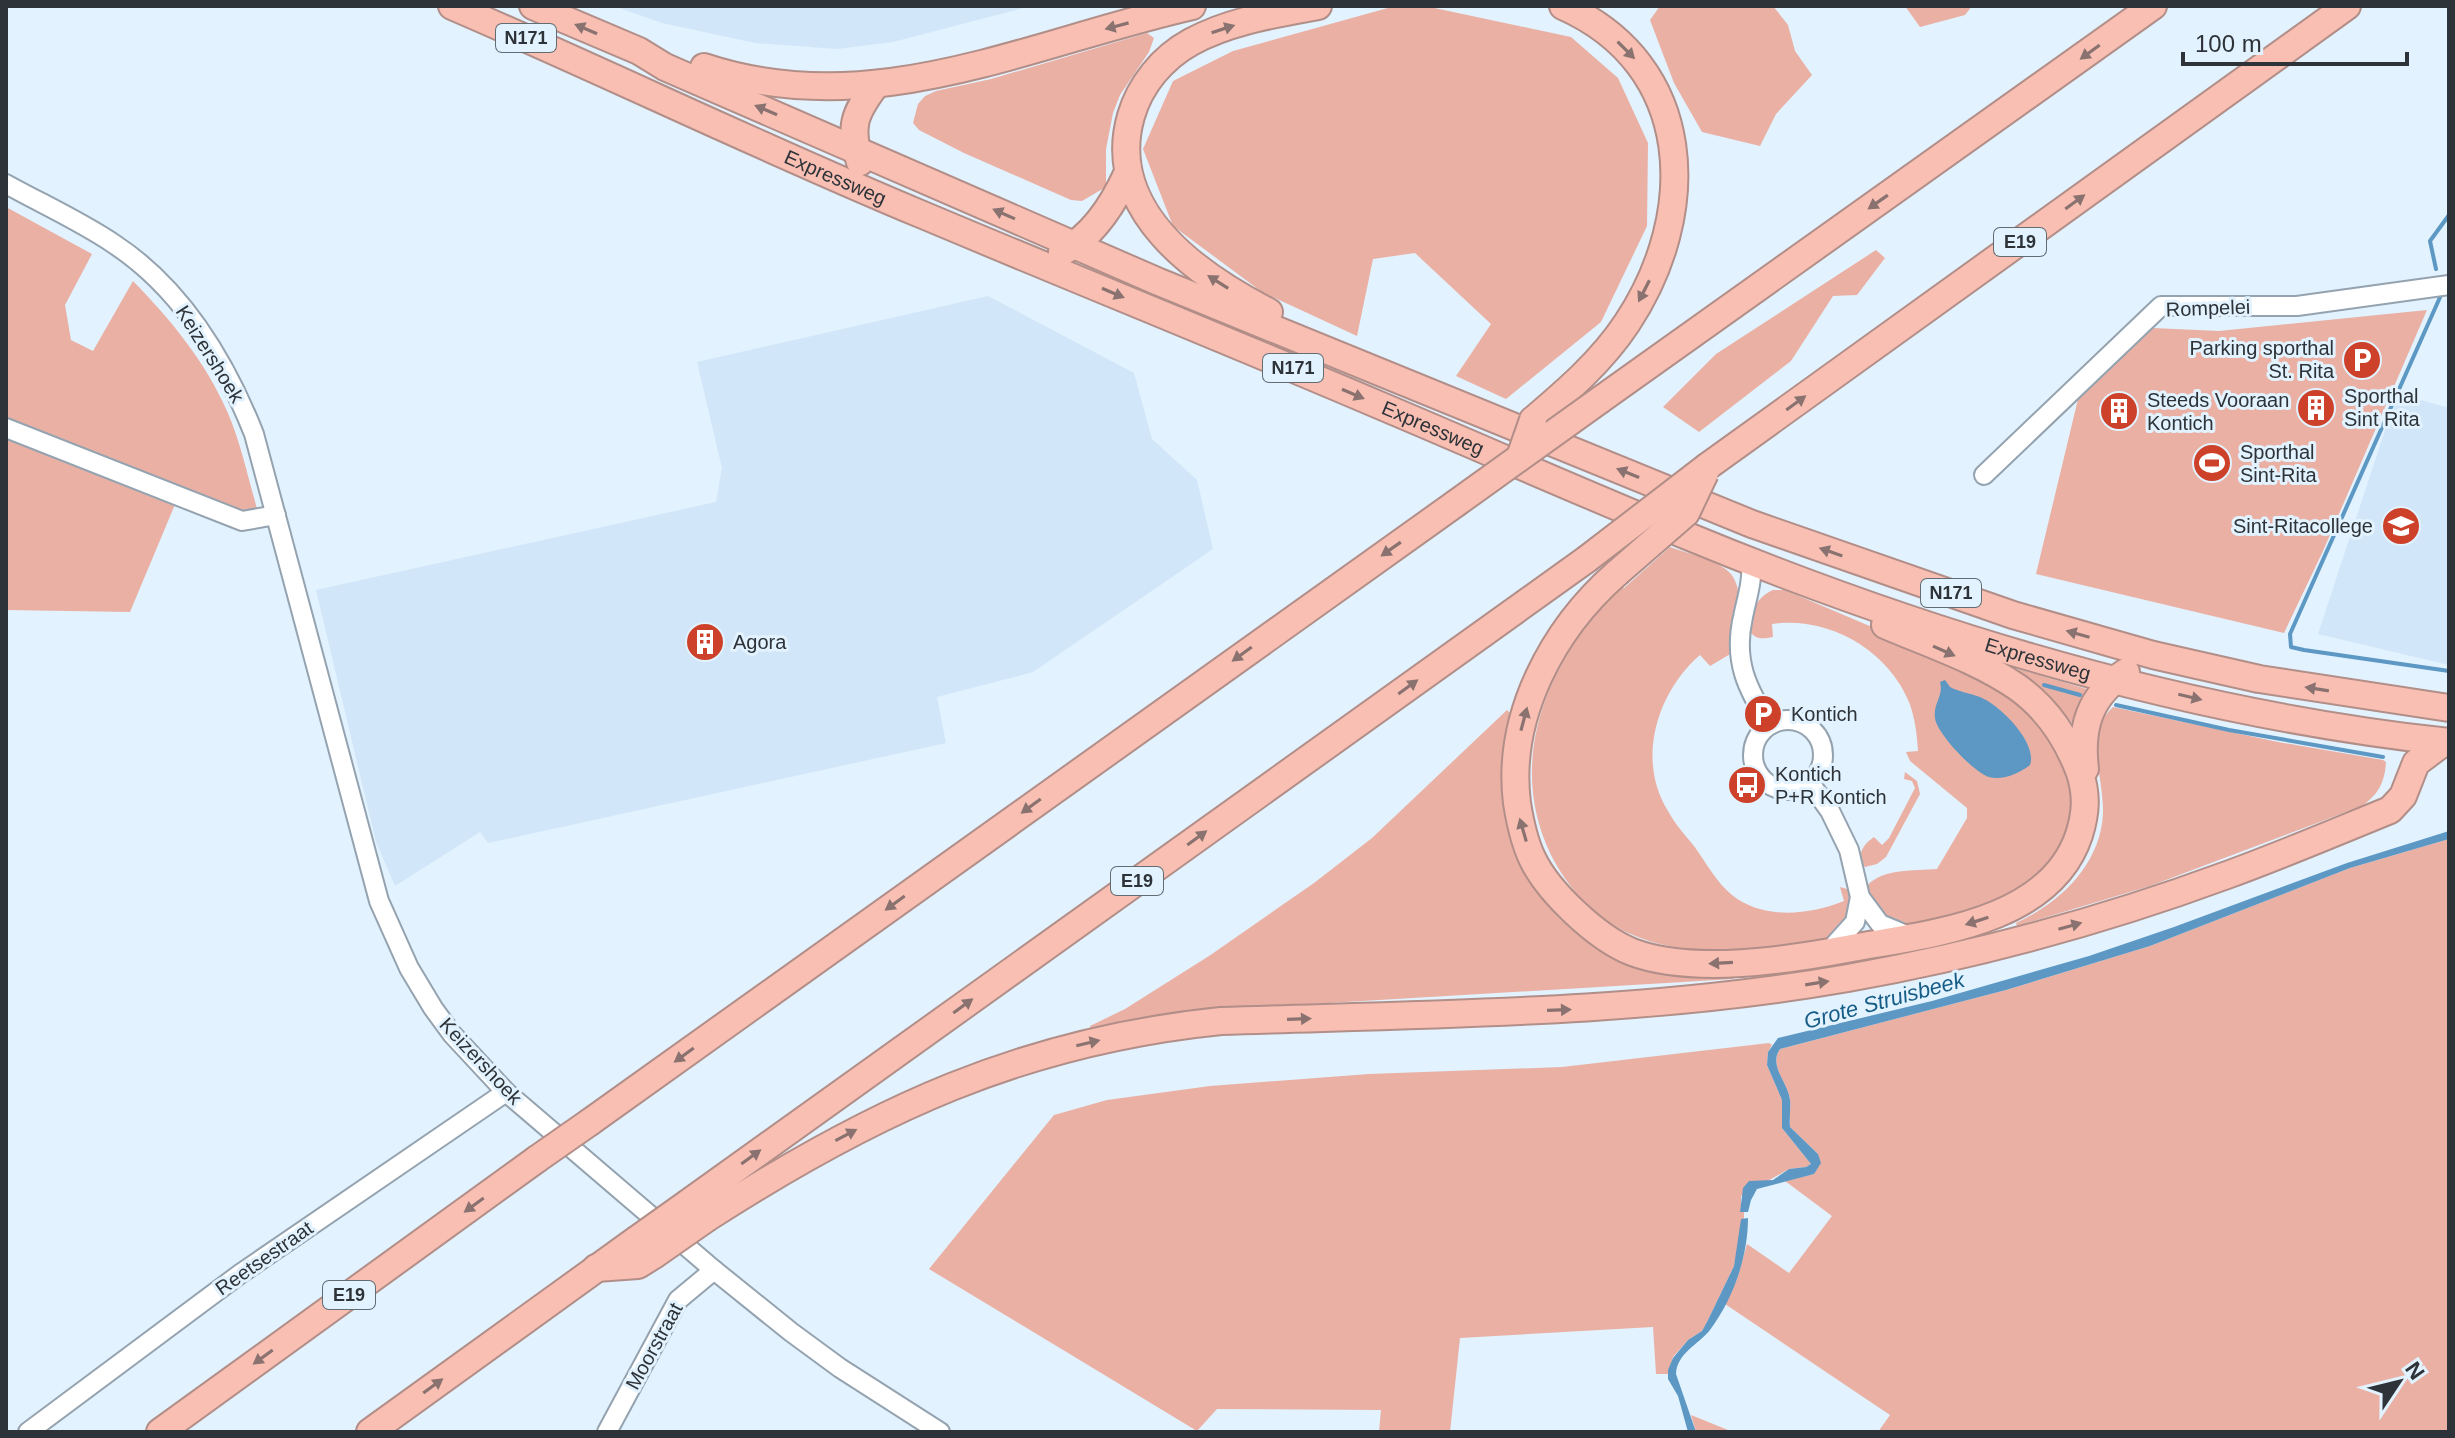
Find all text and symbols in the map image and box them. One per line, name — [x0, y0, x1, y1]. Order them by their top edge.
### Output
scale bar — [2183, 16, 2407, 66]
one-way arrow — [1104, 20, 1128, 33]
one-way arrow — [574, 22, 598, 35]
one-way arrow — [1212, 22, 1236, 34]
road number: N171 — [496, 24, 556, 52]
text: 100 m — [2195, 30, 2262, 57]
one-way arrow — [1616, 40, 1635, 59]
one-way arrow — [2079, 44, 2101, 60]
one-way arrow — [754, 103, 778, 116]
street label: Expressweg — [781, 146, 890, 209]
one-way arrow — [1867, 194, 1888, 209]
one-way arrow — [2064, 195, 2085, 210]
one-way arrow — [992, 207, 1016, 221]
road number: E19 — [1994, 228, 2046, 256]
one-way arrow — [1207, 276, 1229, 290]
one-way arrow — [1638, 280, 1651, 303]
one-way arrow — [1101, 287, 1125, 300]
street label: Rompelei — [2165, 296, 2251, 320]
street label: Keizershoek — [172, 302, 249, 407]
place label: Parking sporthal St. Rita — [2189, 337, 2335, 382]
parking icon: Parking sporthal St. Rita — [2341, 339, 2383, 381]
road number: N171 — [1263, 354, 1323, 382]
place label: Sporthal Sint Rita — [2344, 385, 2420, 430]
one-way arrow — [1341, 387, 1365, 400]
building icon: Sporthal Sint Rita — [2295, 387, 2337, 429]
place label: Steeds Vooraan Kontich — [2147, 389, 2289, 434]
building icon: Steeds Vooraan Kontich — [2098, 390, 2140, 432]
one-way arrow — [1785, 396, 1806, 411]
street label: Expressweg — [1379, 397, 1487, 460]
place label: Sporthal Sint-Rita — [2240, 441, 2318, 486]
sports icon: Sporthal Sint-Rita — [2191, 442, 2233, 484]
one-way arrow — [1616, 467, 1640, 480]
school or university icon: Sint-Ritacollege — [2380, 505, 2422, 547]
place label: Sint-Ritacollege — [2233, 515, 2373, 537]
one-way arrow — [1381, 541, 1402, 556]
one-way arrow — [1819, 545, 1843, 557]
road number: N171 — [1921, 579, 1981, 607]
building icon: Agora — [684, 621, 726, 663]
one-way arrow — [2065, 627, 2090, 639]
place label: Agora — [733, 631, 787, 653]
street label: Expressweg — [1982, 633, 2093, 684]
one-way arrow — [1933, 644, 1956, 658]
one-way arrow — [1232, 646, 1253, 661]
one-way arrow — [1397, 679, 1419, 695]
one-way arrow — [2304, 682, 2329, 695]
one-way arrow — [2178, 691, 2203, 704]
parking icon: Kontich — [1742, 693, 1784, 735]
place label: Kontich — [1791, 703, 1858, 725]
one-way arrow — [1518, 706, 1531, 730]
place label: Kontich P+R Kontich — [1775, 763, 1887, 808]
bus stop icon: Kontich P+R Kontich — [1726, 764, 1768, 806]
one-way arrow — [1020, 798, 1042, 814]
one-way arrow — [1516, 817, 1529, 841]
one-way arrow — [1186, 831, 1207, 846]
road number: E19 — [1111, 867, 1163, 895]
one-way arrow — [884, 895, 905, 911]
one-way arrow — [1965, 915, 1989, 928]
one-way arrow — [2058, 919, 2083, 931]
one-way arrow — [1708, 956, 1733, 969]
water label: Grote Struisbeek — [1801, 967, 1968, 1034]
one-way arrow — [1805, 976, 1830, 989]
one-way arrow — [952, 999, 973, 1014]
one-way arrow — [1547, 1003, 1572, 1016]
one-way arrow — [1287, 1012, 1312, 1025]
street label: Keizershoek — [435, 1013, 527, 1109]
one-way arrow — [1076, 1036, 1101, 1048]
one-way arrow — [673, 1047, 694, 1062]
one-way arrow — [835, 1129, 858, 1142]
one-way arrow — [741, 1150, 762, 1166]
one-way arrow — [464, 1196, 485, 1212]
street label: Reetsestraat — [211, 1216, 317, 1300]
road number: E19 — [323, 1281, 375, 1309]
street label: Moorstraat — [621, 1298, 687, 1393]
north arrow — [2359, 1342, 2439, 1422]
one-way arrow — [253, 1349, 274, 1364]
text: N — [2400, 1357, 2430, 1384]
one-way arrow — [423, 1379, 444, 1394]

